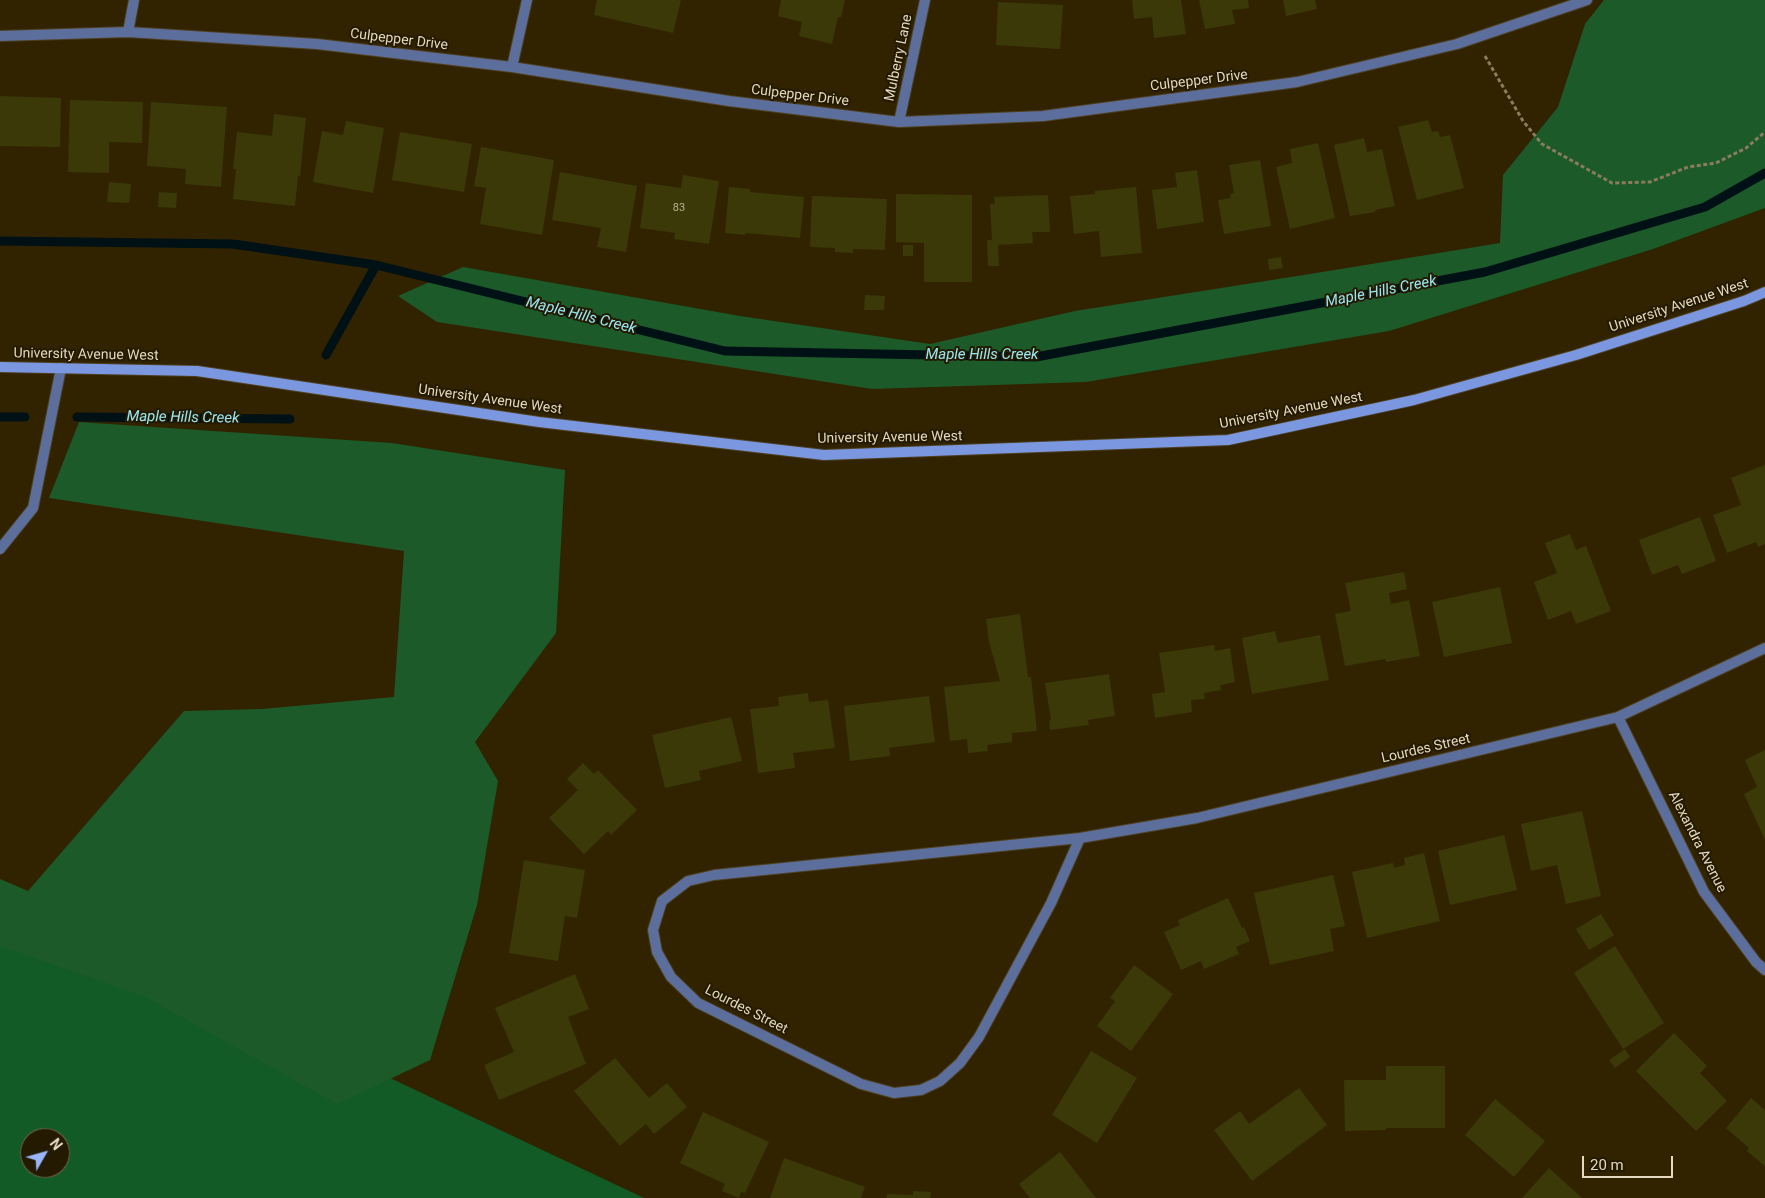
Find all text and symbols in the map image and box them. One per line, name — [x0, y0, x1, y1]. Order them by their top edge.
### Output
street label: Mulberry Lane — [882, 13, 916, 103]
street label: Culpepper Drive — [349, 26, 449, 54]
street label: Culpepper Drive — [1149, 67, 1249, 95]
street label: Culpepper Drive — [750, 82, 850, 110]
house number: 83 — [673, 201, 685, 215]
water label: Maple Hills Creek — [1324, 272, 1438, 312]
street label: University Avenue West — [1607, 276, 1751, 336]
water label: Maple Hills Creek — [524, 294, 638, 338]
street label: University Avenue West — [13, 345, 159, 365]
water label: Maple Hills Creek — [926, 346, 1038, 364]
street label: University Avenue West — [417, 382, 563, 418]
street label: University Avenue West — [1218, 389, 1364, 433]
water label: Maple Hills Creek — [126, 408, 240, 428]
street label: University Avenue West — [817, 428, 963, 448]
street label: Lourdes Street — [1380, 731, 1472, 767]
street label: Alexandra Avenue — [1664, 789, 1730, 895]
street label: Lourdes Street — [702, 982, 790, 1038]
north arrow — [20, 1128, 70, 1178]
text: N — [47, 1136, 65, 1153]
scale bar — [1585, 1146, 1676, 1178]
text: 20 m — [1590, 1156, 1624, 1174]

